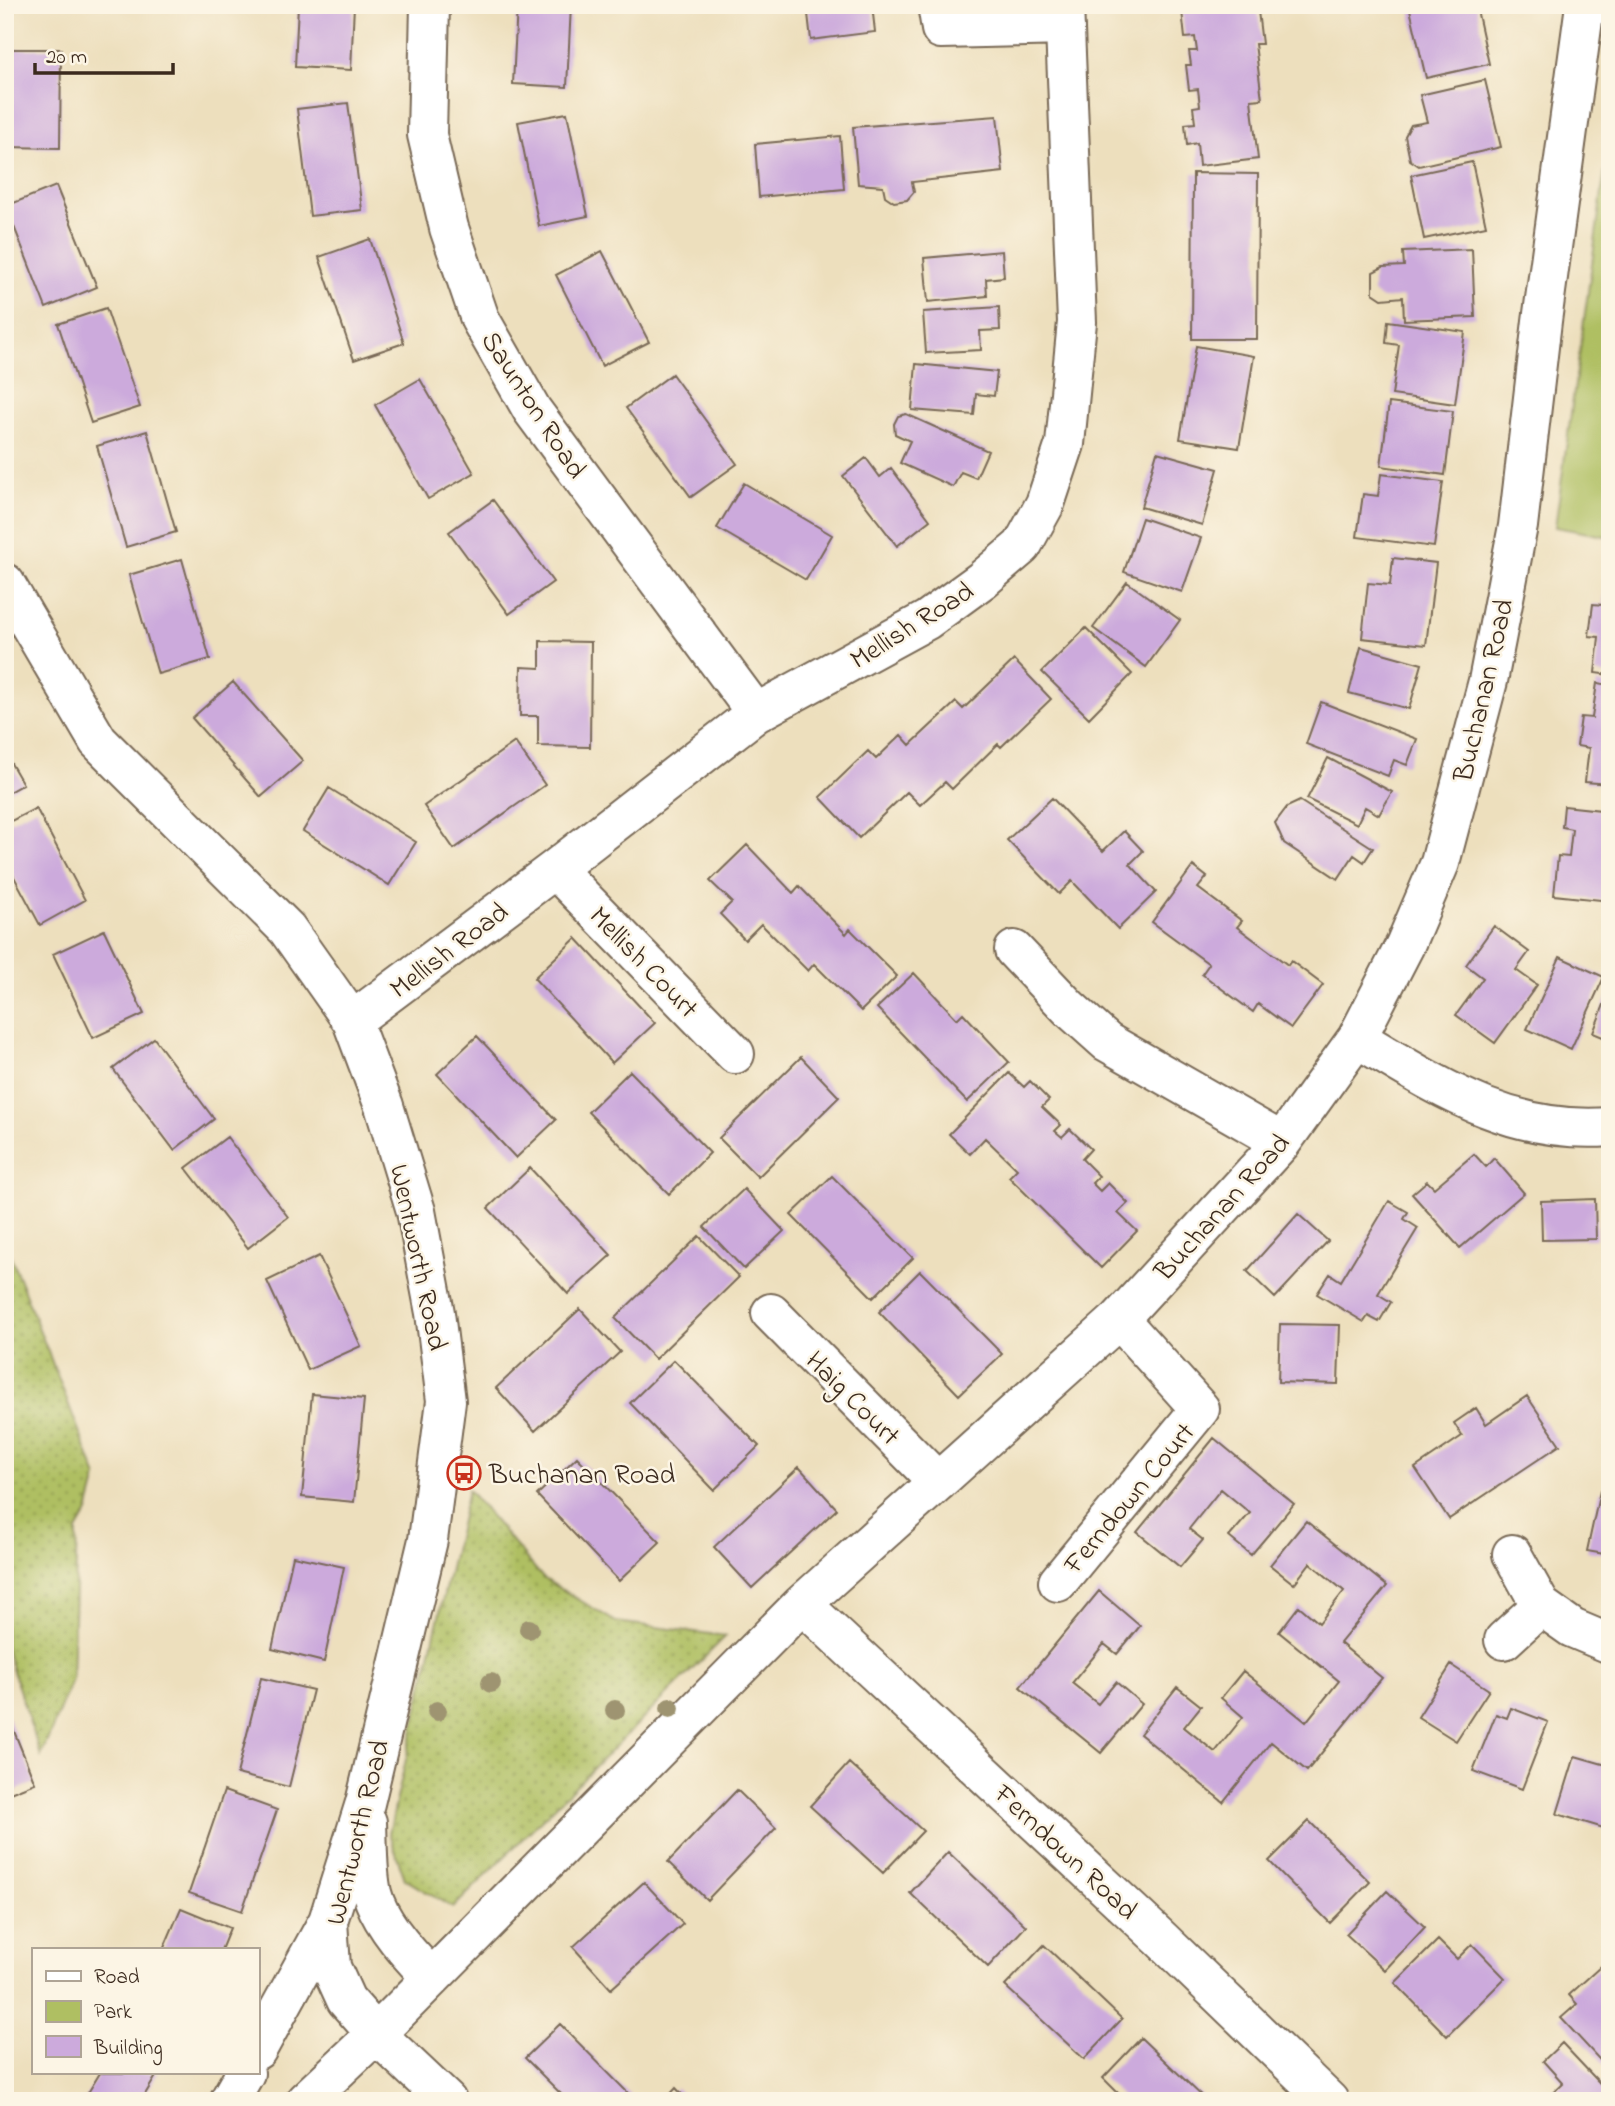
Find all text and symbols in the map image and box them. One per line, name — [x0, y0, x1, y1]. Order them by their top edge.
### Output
scale bar — [35, 32, 173, 76]
text: 20 m — [46, 43, 87, 73]
street label: Saunton Road — [469, 324, 595, 488]
street label: Mellish Road — [843, 573, 983, 681]
street label: Buchanan Road — [1444, 595, 1526, 787]
street label: Mellish Road — [382, 893, 518, 1010]
street label: Mellish Court — [578, 898, 707, 1029]
street label: Buchanan Road — [1145, 1125, 1301, 1292]
street label: Wentworth Road — [377, 1161, 456, 1355]
street label: Haig Court — [795, 1343, 908, 1456]
street label: Ferndown Court — [1054, 1415, 1206, 1585]
bus stop icon: Buchanan Road — [445, 1454, 483, 1492]
place label: Buchanan Road — [488, 1456, 676, 1497]
street label: Wentworth Road — [317, 1736, 402, 1930]
street label: Ferndown Road — [983, 1775, 1146, 1931]
legend — [32, 1948, 259, 2074]
text: Road — [94, 1963, 140, 1993]
text: Park — [94, 1998, 133, 2028]
text: Building — [93, 2034, 163, 2066]

